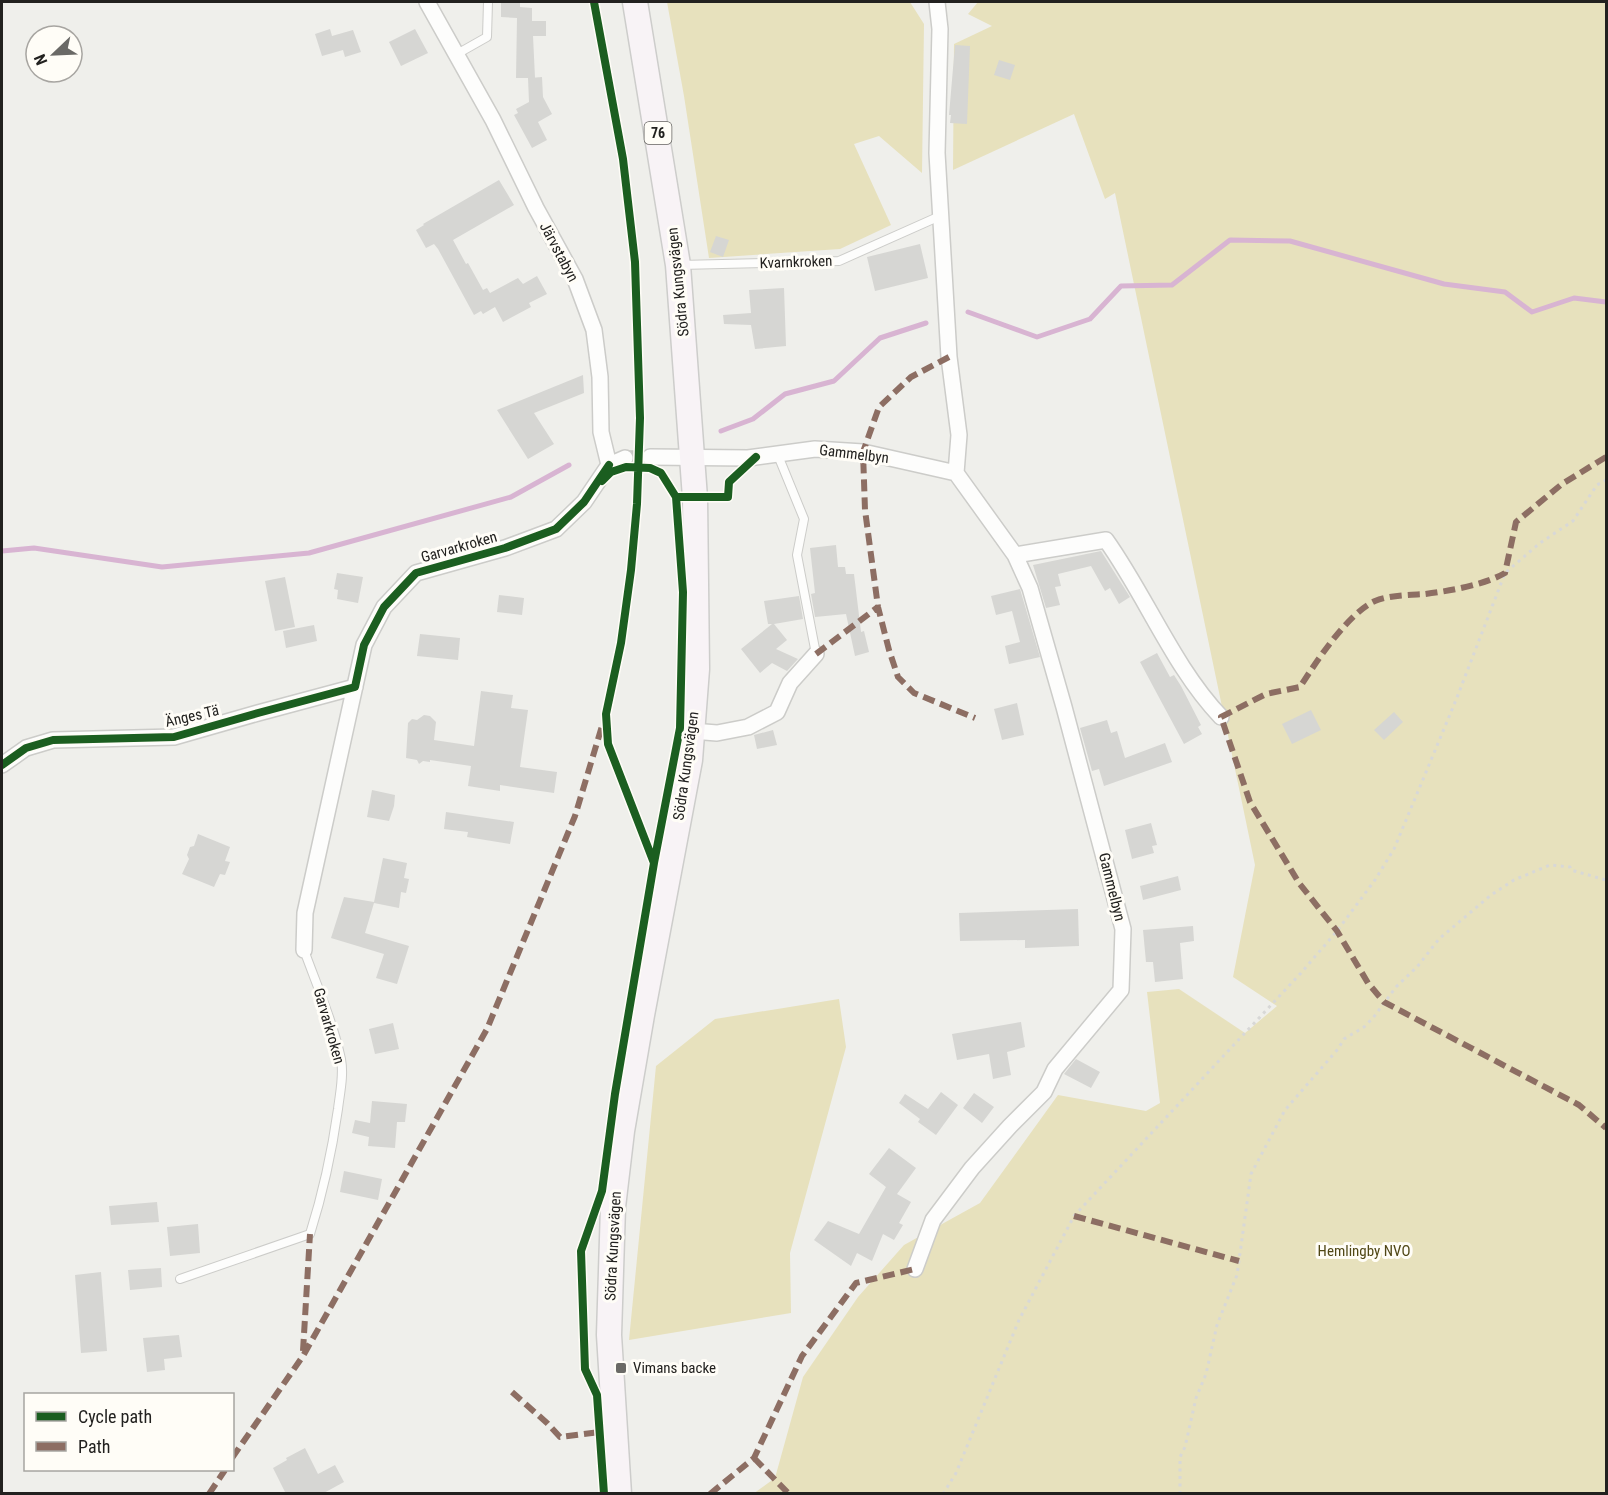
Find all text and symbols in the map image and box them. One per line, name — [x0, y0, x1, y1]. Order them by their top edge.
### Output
north arrow — [24, 24, 84, 84]
text: N — [30, 51, 51, 68]
road number: 76 — [644, 122, 672, 144]
street label: Järvstabyn — [536, 219, 582, 285]
street label: Södra Kungsvägen — [663, 227, 693, 337]
street label: Kvarnkroken — [759, 252, 833, 272]
street label: Gammelbyn — [818, 441, 890, 467]
street label: Garvarkroken — [419, 528, 499, 566]
street label: Änges Tä — [163, 701, 221, 731]
street label: Södra Kungsvägen — [669, 710, 703, 822]
street label: Gammelbyn — [1095, 851, 1129, 923]
street label: Garvarkroken — [310, 986, 348, 1066]
street label: Södra Kungsvägen — [601, 1191, 625, 1301]
park label: Hemlingby NVO — [1318, 1242, 1410, 1260]
place label: Vimans backe — [633, 1359, 716, 1377]
marker: Vimans backe — [614, 1361, 628, 1375]
legend — [24, 1393, 234, 1471]
text: Cycle path — [78, 1406, 152, 1427]
text: Path — [78, 1436, 111, 1457]

